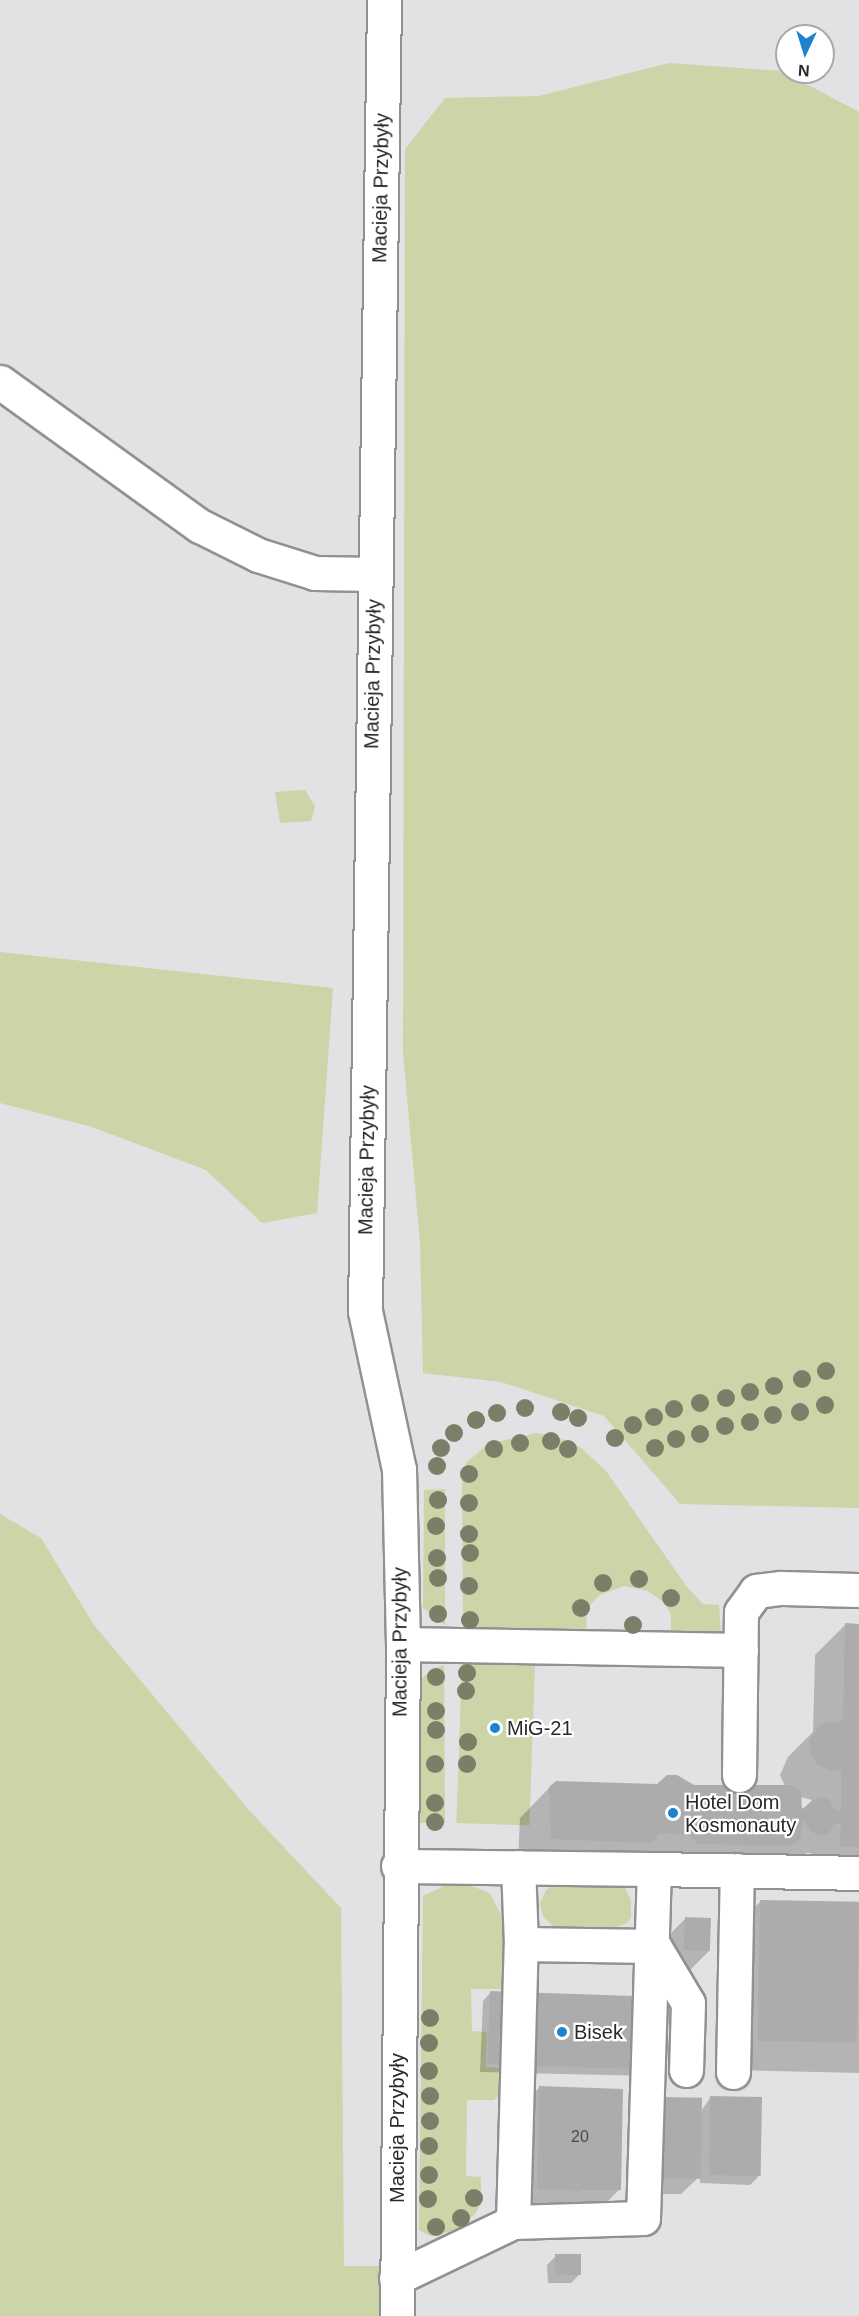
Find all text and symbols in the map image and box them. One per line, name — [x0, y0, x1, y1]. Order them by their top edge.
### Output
north arrow — [775, 24, 835, 84]
text: N — [797, 62, 810, 79]
street label: Macieja Przybyły — [368, 113, 394, 263]
street label: Macieja Przybyły — [360, 599, 386, 749]
street label: Macieja Przybyły — [354, 1085, 380, 1235]
street label: Macieja Przybyły — [388, 1567, 412, 1717]
place label: MiG-21 — [507, 1716, 573, 1740]
marker: MiG-21 — [488, 1721, 502, 1735]
place label: Hotel Dom Kosmonauty — [685, 1790, 796, 1837]
marker: Hotel Dom Kosmonauty — [666, 1806, 680, 1820]
place label: Bisek — [574, 2020, 623, 2044]
marker: Bisek — [555, 2025, 569, 2039]
street label: Macieja Przybyły — [385, 2053, 409, 2203]
house number: 20 — [571, 2127, 589, 2147]

